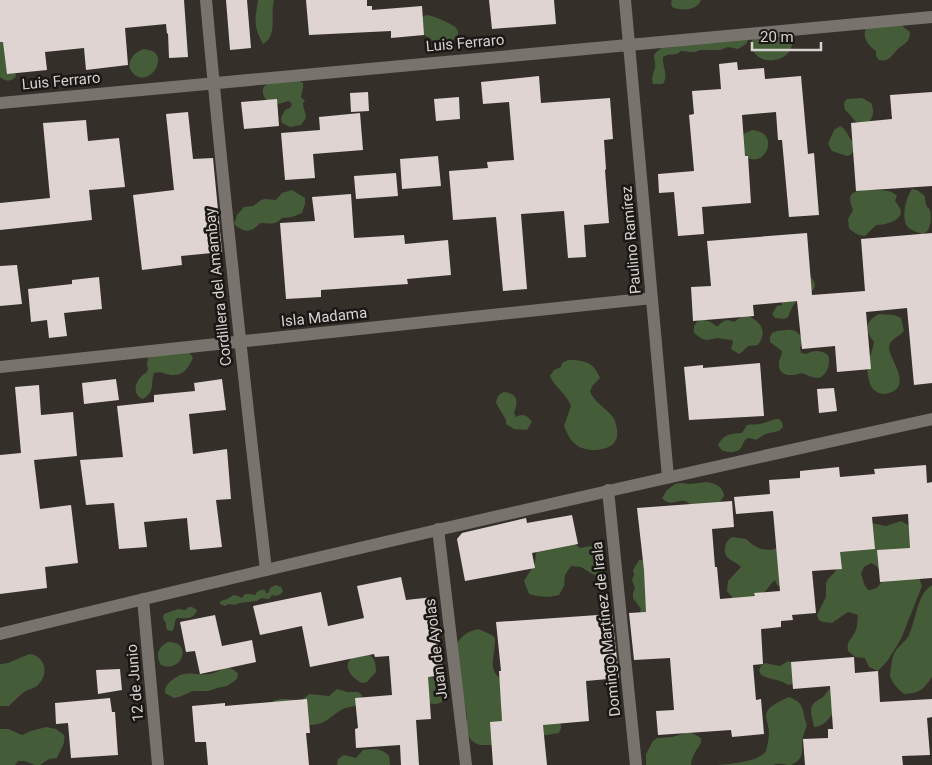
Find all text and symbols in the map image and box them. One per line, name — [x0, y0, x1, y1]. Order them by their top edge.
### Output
scale bar — [752, 20, 821, 52]
text: 20 m — [760, 28, 794, 46]
street label: Luis Ferraro — [425, 31, 505, 55]
street label: Luis Ferraro — [21, 69, 101, 93]
street label: Paulino Ramírez — [617, 185, 645, 295]
street label: Cordillera del Amambay — [201, 207, 235, 367]
street label: Isla Madama — [280, 304, 368, 330]
street label: Domingo Martínez de Irala — [588, 541, 624, 717]
street label: Juan de Ayolas — [421, 598, 451, 700]
street label: 12 de Junio — [123, 643, 147, 723]

